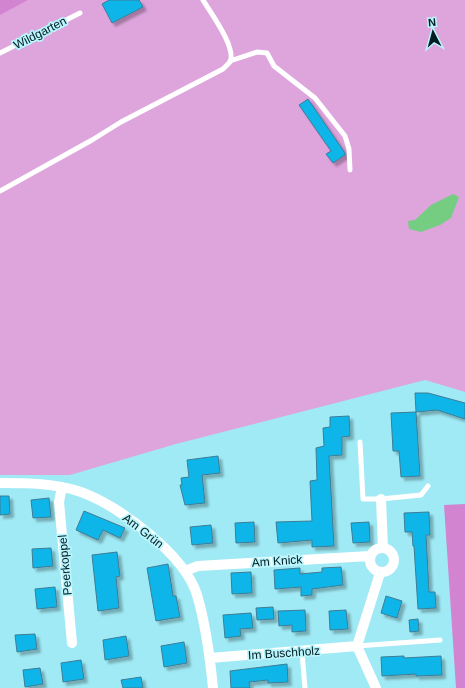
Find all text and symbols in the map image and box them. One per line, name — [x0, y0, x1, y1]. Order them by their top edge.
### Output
north arrow — [413, 12, 453, 52]
street label: Wildgarten — [11, 14, 69, 52]
text: N — [427, 16, 437, 28]
street label: Am Grün — [120, 511, 166, 551]
street label: Peerkoppel — [55, 534, 75, 596]
street label: Am Knick — [251, 552, 304, 570]
street label: Im Buschholz — [248, 644, 320, 662]

